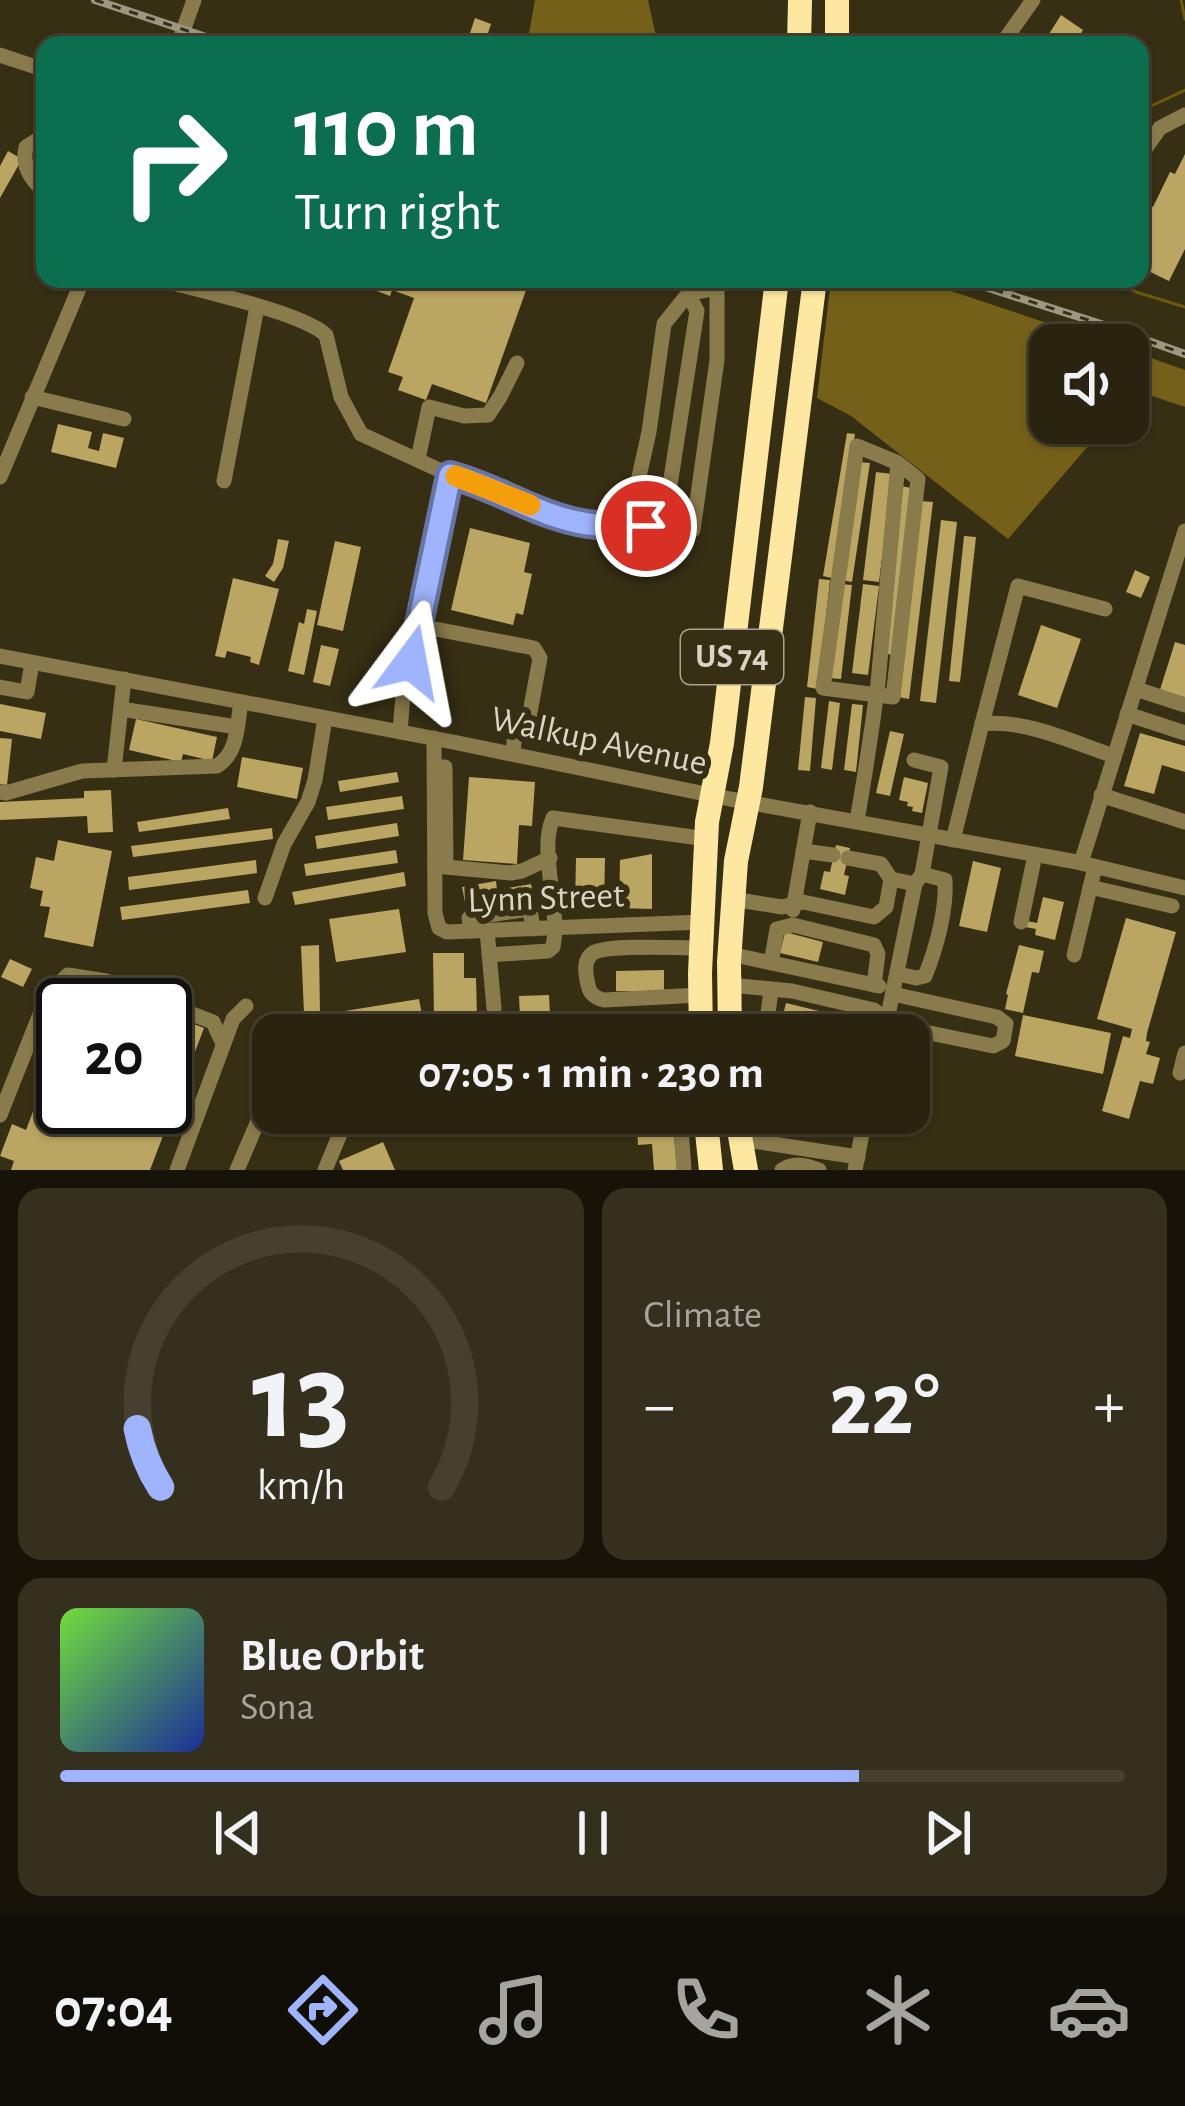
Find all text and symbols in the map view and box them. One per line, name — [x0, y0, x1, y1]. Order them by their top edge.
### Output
icon: right — [96, 84, 252, 240]
text: 110 m — [294, 88, 479, 172]
text: Turn right — [294, 186, 500, 240]
map controls — [1029, 324, 1149, 444]
button: sound — [1029, 324, 1149, 444]
pin — [595, 475, 697, 577]
icon: arrive — [613, 493, 679, 559]
position arrow — [348, 599, 474, 725]
road number: US 74 — [681, 630, 783, 684]
street label: Walkup Avenue — [488, 701, 710, 781]
street label: Lynn Street — [467, 877, 626, 919]
speed limit sign: 20 — [36, 978, 192, 1134]
text: 07:05 · 1 min · 230 m — [418, 1051, 764, 1096]
text: Climate — [644, 1296, 762, 1335]
text: 13 — [251, 1336, 350, 1461]
text: 22° — [829, 1361, 940, 1451]
text: − — [644, 1373, 675, 1439]
text: + — [1093, 1373, 1125, 1439]
text: km/h — [257, 1465, 345, 1508]
text: Blue Orbit — [240, 1634, 424, 1679]
text: Sona — [240, 1688, 315, 1727]
icon: previous — [205, 1800, 271, 1866]
icon: pause — [560, 1800, 626, 1866]
icon: next — [915, 1800, 981, 1866]
icon: directions — [281, 1968, 365, 2052]
icon: music — [472, 1968, 556, 2052]
icon: phone — [664, 1968, 748, 2052]
icon: climate — [856, 1968, 940, 2052]
icon: car — [1047, 1968, 1131, 2052]
text: 07:04 — [54, 1983, 173, 2037]

